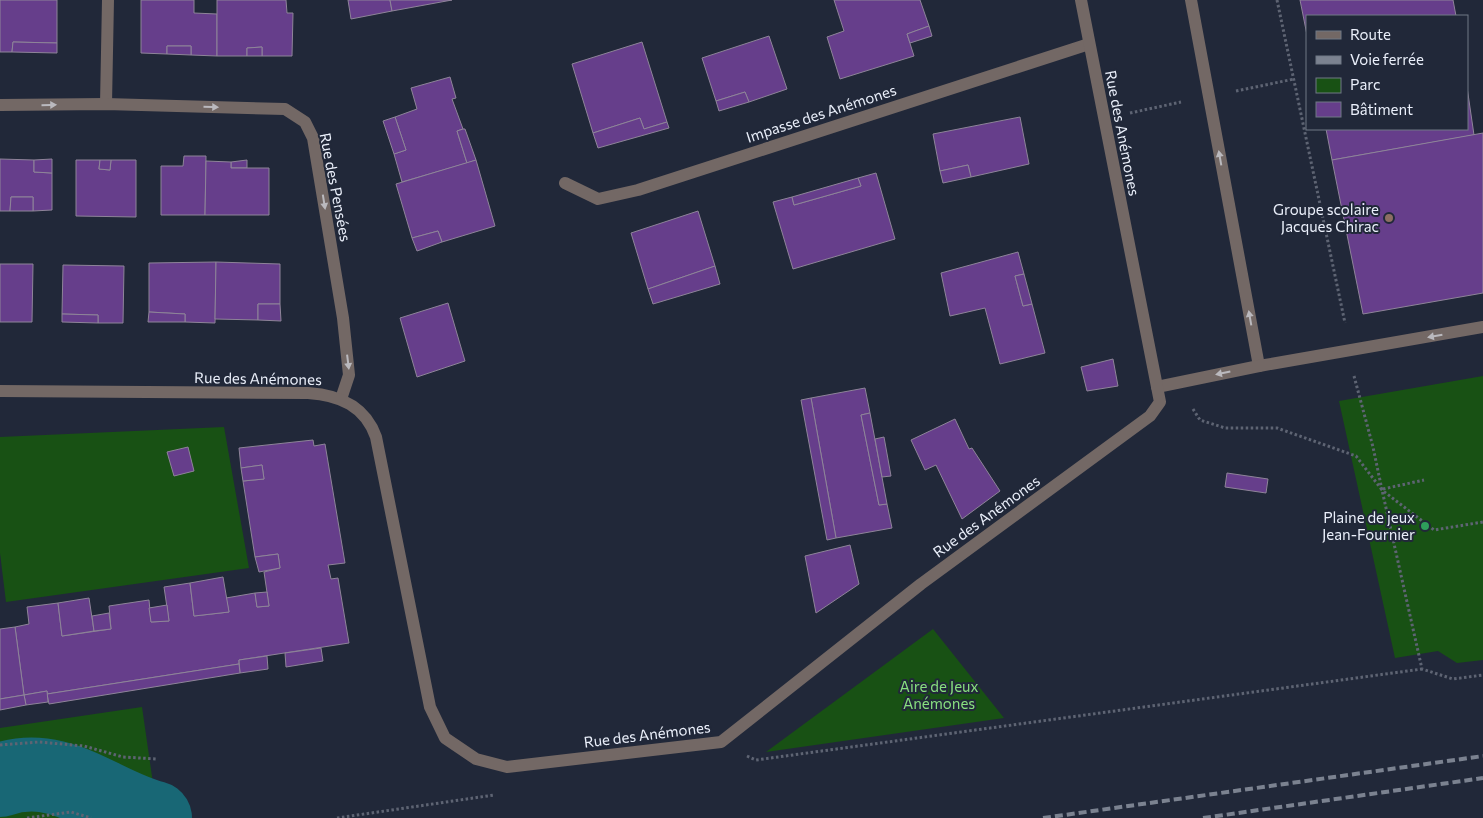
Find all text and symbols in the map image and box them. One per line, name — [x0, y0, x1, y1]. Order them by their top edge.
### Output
legend — [1306, 15, 1468, 130]
text: Route — [1350, 25, 1391, 43]
text: Voie ferrée — [1350, 50, 1424, 68]
street label: Rue des Anémones — [1102, 69, 1144, 198]
text: Parc — [1350, 75, 1380, 93]
street label: Impasse des Anémones — [744, 80, 899, 146]
text: Bâtiment — [1350, 100, 1413, 118]
one-way arrow — [41, 101, 57, 109]
one-way arrow — [203, 103, 219, 111]
street label: Rue des Pensées — [317, 131, 355, 243]
one-way arrow — [1216, 149, 1224, 165]
one-way arrow — [320, 194, 328, 210]
place label: Groupe scolaire Jacques Chirac — [1273, 200, 1379, 235]
marker: Groupe scolaire Jacques Chirac — [1383, 212, 1395, 224]
one-way arrow — [1245, 309, 1253, 325]
one-way arrow — [1427, 332, 1443, 340]
one-way arrow — [344, 354, 352, 370]
street label: Rue des Anémones — [194, 368, 322, 388]
one-way arrow — [1216, 369, 1231, 377]
street label: Rue des Anémones — [929, 471, 1043, 561]
place label: Plaine de jeux Jean-Fournier — [1322, 508, 1415, 543]
marker: Plaine de jeux Jean-Fournier — [1419, 520, 1431, 532]
park label: Aire de Jeux Anémones — [900, 677, 978, 712]
street label: Rue des Anémones — [583, 717, 712, 751]

